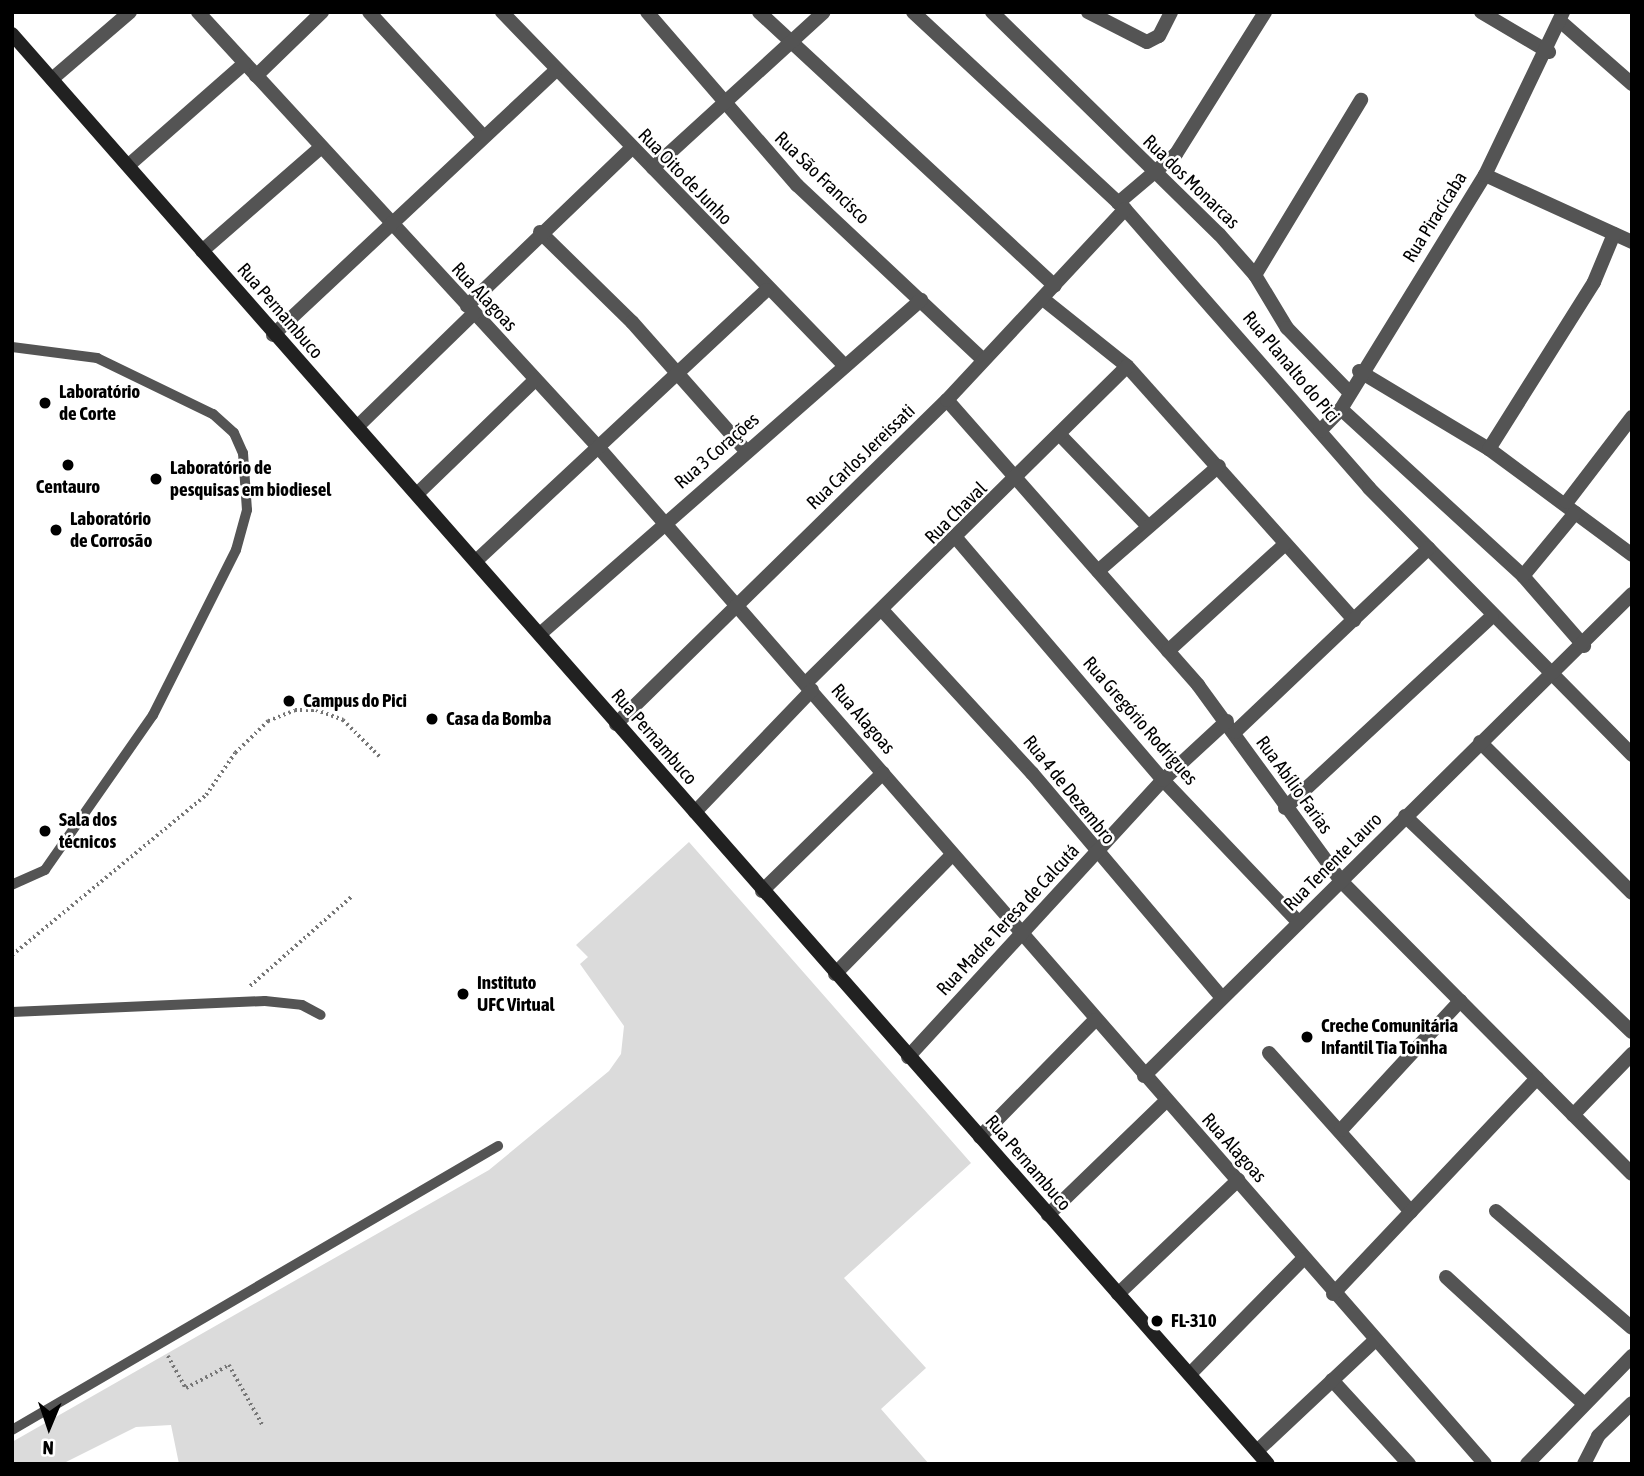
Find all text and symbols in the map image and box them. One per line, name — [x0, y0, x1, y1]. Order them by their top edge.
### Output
street label: Rua Oito de Junho — [633, 124, 737, 230]
street label: Rua São Francisco — [770, 127, 874, 229]
street label: Rua dos Monarcas — [1138, 130, 1244, 234]
street label: Rua Piracicaba — [1398, 167, 1472, 267]
street label: Rua Pernambuco — [232, 258, 328, 364]
street label: Rua Alagoas — [446, 258, 522, 336]
street label: Rua Planalto do Pici — [1238, 307, 1344, 427]
place label: Laboratório de Corte — [59, 381, 140, 425]
marker: Laboratório de Corte — [37, 395, 53, 411]
street label: Rua Carlos Jereissati — [802, 400, 920, 514]
street label: Rua 3 Corações — [670, 408, 764, 494]
marker: Centauro — [60, 457, 76, 473]
place label: Laboratório de pesquisas em biodiesel — [170, 457, 331, 501]
marker: Laboratório de pesquisas em biodiesel — [148, 471, 164, 487]
place label: Centauro — [36, 476, 100, 498]
street label: Rua Chaval — [920, 477, 992, 549]
place label: Laboratório de Corrosão — [70, 508, 152, 552]
marker: Laboratório de Corrosão — [48, 522, 64, 538]
street label: Rua Gregório Rodrigues — [1078, 652, 1202, 790]
street label: Rua Alagoas — [826, 679, 900, 759]
street label: Rua Pernambuco — [606, 684, 702, 790]
place label: Campus do Pici — [303, 690, 407, 712]
marker: Campus do Pici — [281, 693, 297, 709]
place label: Casa da Bomba — [446, 708, 551, 730]
marker: Casa da Bomba — [424, 711, 440, 727]
street label: Rua 4 de Dezembro — [1018, 731, 1120, 849]
street label: Rua Abílio Farias — [1251, 732, 1337, 838]
street label: Rua Tenente Lauro — [1279, 808, 1387, 916]
place label: Sala dos técnicos — [59, 809, 117, 853]
marker: Sala dos técnicos — [37, 823, 53, 839]
street label: Rua Madre Teresa de Calcutá — [932, 840, 1084, 1000]
place label: Instituto UFC Virtual — [477, 972, 555, 1016]
marker: Instituto UFC Virtual — [455, 986, 471, 1002]
place label: Creche Comunitária Infantil Tia Toinha — [1321, 1015, 1458, 1059]
marker: Creche Comunitária Infantil Tia Toinha — [1299, 1029, 1315, 1045]
street label: Rua Alagoas — [1197, 1109, 1271, 1187]
street label: Rua Pernambuco — [980, 1110, 1076, 1216]
place label: FL-310 — [1171, 1310, 1217, 1332]
marker: FL-310 — [1149, 1313, 1165, 1329]
north arrow — [14, 1392, 84, 1462]
text: N — [42, 1437, 54, 1459]

